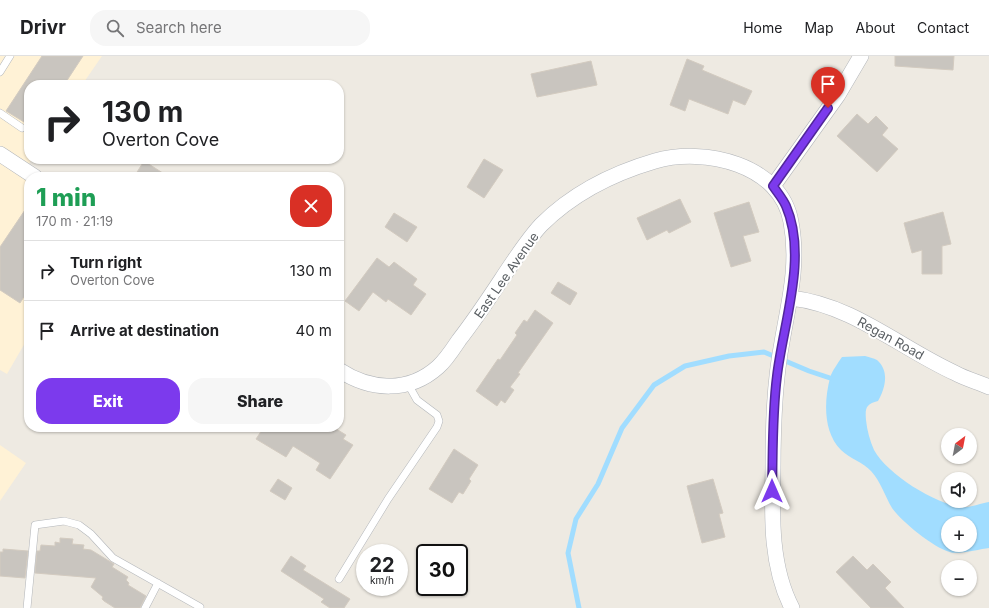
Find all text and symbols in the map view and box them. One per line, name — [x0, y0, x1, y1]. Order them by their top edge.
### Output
search box — [90, 10, 370, 46]
text: Drivr — [20, 16, 66, 39]
icon: search — [104, 17, 126, 39]
text: Search here — [136, 18, 222, 37]
text: Home — [743, 19, 782, 36]
text: Map — [804, 19, 834, 36]
text: About — [856, 19, 895, 36]
text: Contact — [917, 19, 969, 36]
pin — [811, 67, 845, 108]
icon: arrive — [817, 73, 839, 95]
text: 130 m — [102, 95, 183, 129]
icon: right — [36, 96, 88, 148]
text: Overton Cove — [102, 129, 219, 150]
text: 1 min — [36, 183, 96, 212]
button: close — [290, 185, 332, 227]
text: 170 m · 21:19 — [36, 213, 113, 229]
street label: East Lee Avenue — [470, 229, 542, 321]
text: Turn right — [70, 253, 142, 272]
icon: right — [36, 260, 58, 282]
text: 130 m — [290, 261, 332, 280]
text: Overton Cove — [70, 272, 155, 288]
street label: Regan Road — [855, 313, 927, 363]
icon: arrive — [36, 320, 58, 342]
text: Arrive at destination — [70, 321, 219, 340]
text: 40 m — [295, 321, 332, 340]
button: Exit — [36, 378, 180, 424]
button: Share — [188, 378, 332, 424]
north arrow — [941, 428, 977, 464]
map controls — [941, 428, 977, 596]
position arrow — [751, 470, 793, 512]
button: sound — [941, 472, 977, 508]
button: + — [941, 516, 977, 552]
speed limit sign: 30 — [416, 544, 468, 596]
text: 22 — [369, 553, 395, 577]
button: − — [941, 560, 977, 596]
text: km/h — [370, 574, 394, 586]

